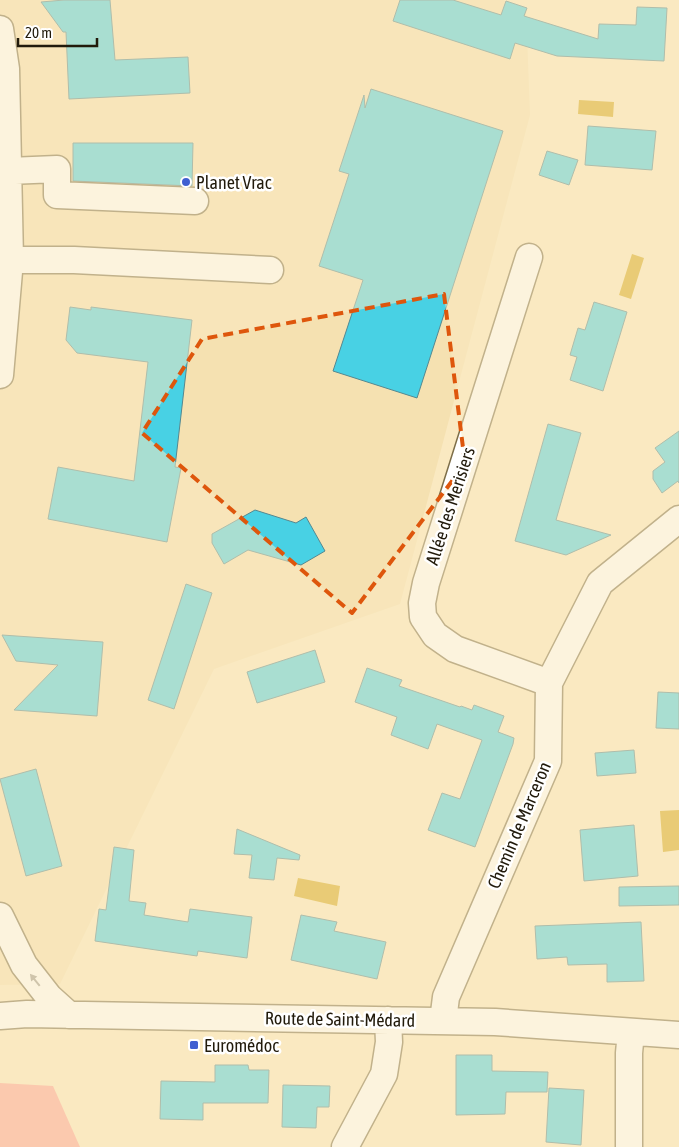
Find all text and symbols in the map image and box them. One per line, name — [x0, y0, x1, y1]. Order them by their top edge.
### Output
scale bar — [18, 15, 96, 47]
text: 20 m — [25, 24, 52, 41]
place label: Planet Vrac — [196, 172, 272, 193]
marker: Planet Vrac — [180, 176, 192, 188]
street label: Allée des Merisiers — [421, 445, 479, 567]
street label: Chemin de Marceron — [483, 759, 555, 891]
one-way arrow — [30, 974, 41, 987]
street label: Route de Saint-Médard — [265, 1007, 415, 1031]
place label: Euromédoc — [204, 1035, 279, 1056]
marker: Euromédoc — [188, 1039, 200, 1051]

